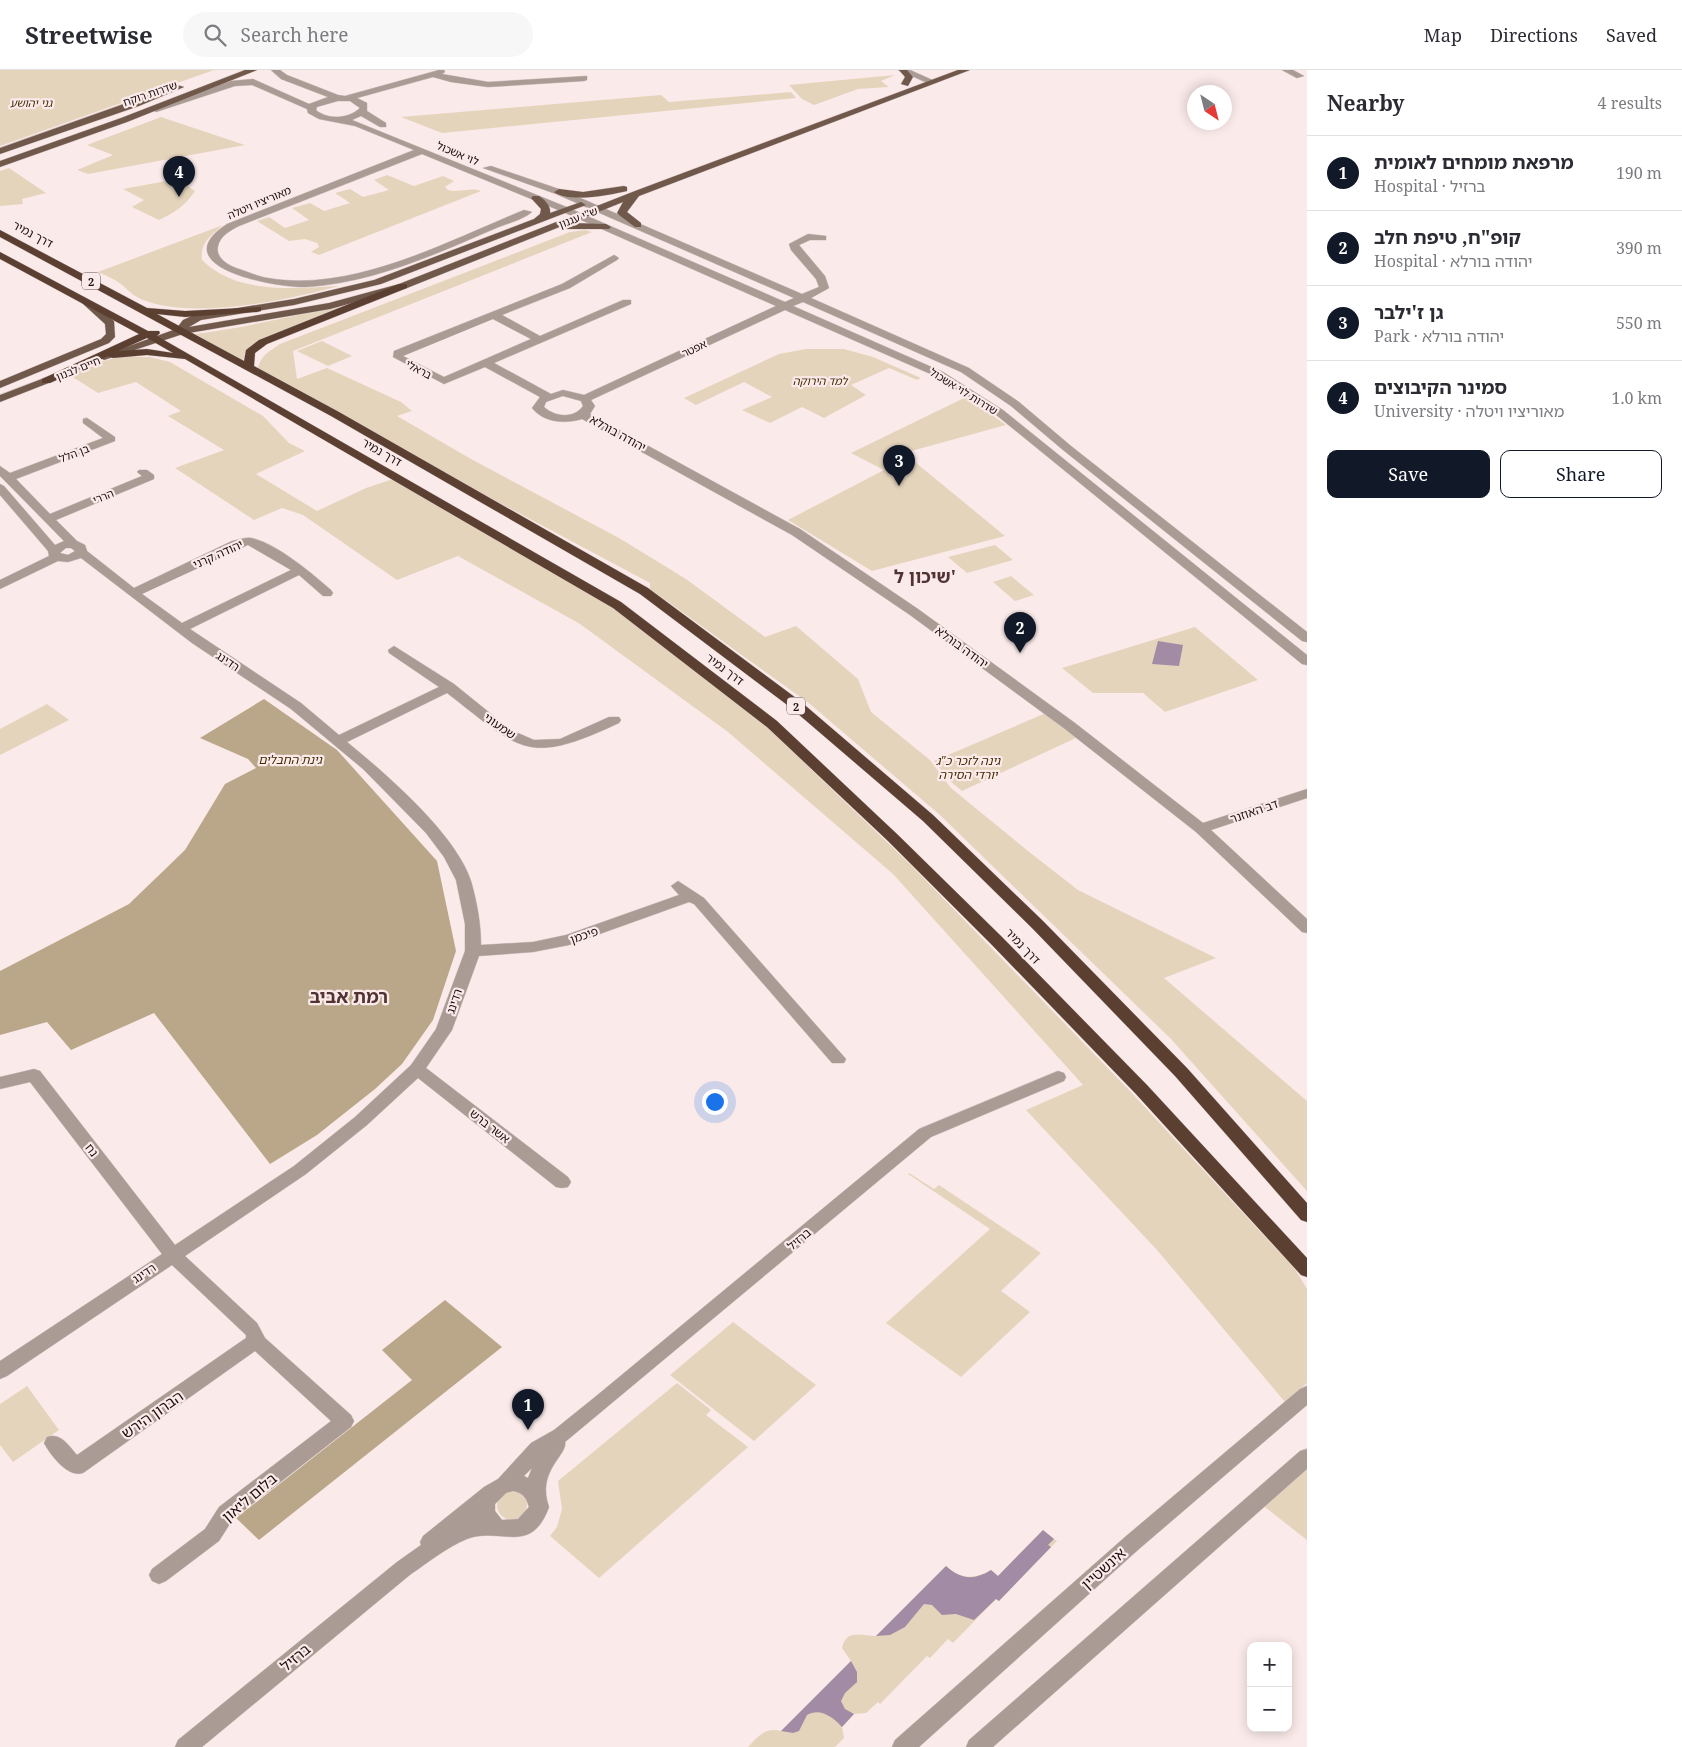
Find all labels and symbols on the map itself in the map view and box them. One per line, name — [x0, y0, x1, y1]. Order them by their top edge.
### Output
street label: שדרות רוקח — [121, 77, 179, 109]
north arrow — [1187, 85, 1232, 130]
park label: גני יהושע — [10, 95, 53, 110]
street label: לוי אשכול — [435, 137, 482, 169]
pin: 4 — [163, 156, 195, 197]
street label: מאוריציו ויטלה — [225, 182, 293, 222]
street label: ש''י עגנון — [556, 203, 600, 231]
street label: דרך נמיר — [10, 216, 57, 252]
road number: 2 — [82, 272, 100, 290]
street label: אפטר — [679, 336, 709, 360]
street label: חיים לבנון — [54, 352, 102, 384]
street label: בראלי — [403, 356, 435, 382]
street label: שדרות לוי אשכול — [927, 364, 1001, 418]
park label: למד הירוקה — [793, 373, 849, 388]
street label: יהודה בורלא — [587, 411, 649, 455]
street label: דרך נמיר — [359, 434, 406, 471]
street label: בן הלל — [57, 440, 91, 466]
pin: 3 — [883, 445, 915, 486]
street label: הררי — [90, 485, 116, 507]
street label: יהודה קרני — [190, 535, 246, 573]
district label: שיכון ל' — [894, 564, 956, 588]
pin: 2 — [1004, 612, 1036, 653]
street label: יהודה בורלא — [932, 622, 992, 672]
street label: רדינג — [213, 647, 243, 675]
street label: דרך נמיר — [702, 649, 748, 689]
road number: 2 — [787, 698, 805, 714]
street label: שמעוני — [481, 709, 519, 743]
park label: גינת החבלים — [258, 751, 323, 768]
park label: גינה לזכר כ"ג יורדי הסירה — [936, 752, 1002, 783]
street label: דב האוזנר — [1228, 795, 1281, 827]
street label: פיכמן — [568, 922, 600, 948]
street label: דרך נמיר — [1002, 924, 1045, 968]
district label: רמת אביב — [310, 984, 388, 1008]
street label: רדינג — [442, 986, 466, 1016]
your location — [702, 1089, 728, 1115]
street label: אשר ברש — [466, 1105, 514, 1147]
street label: נח — [81, 1140, 103, 1160]
street label: ברזיל — [783, 1224, 815, 1254]
street label: רדינג — [129, 1259, 159, 1287]
street label: הברון הירש — [117, 1385, 187, 1443]
pin: 1 — [512, 1389, 544, 1430]
street label: בלום ליאון — [217, 1468, 281, 1526]
street label: אינשטיין — [1076, 1543, 1130, 1593]
street label: ברזיל — [276, 1638, 314, 1675]

